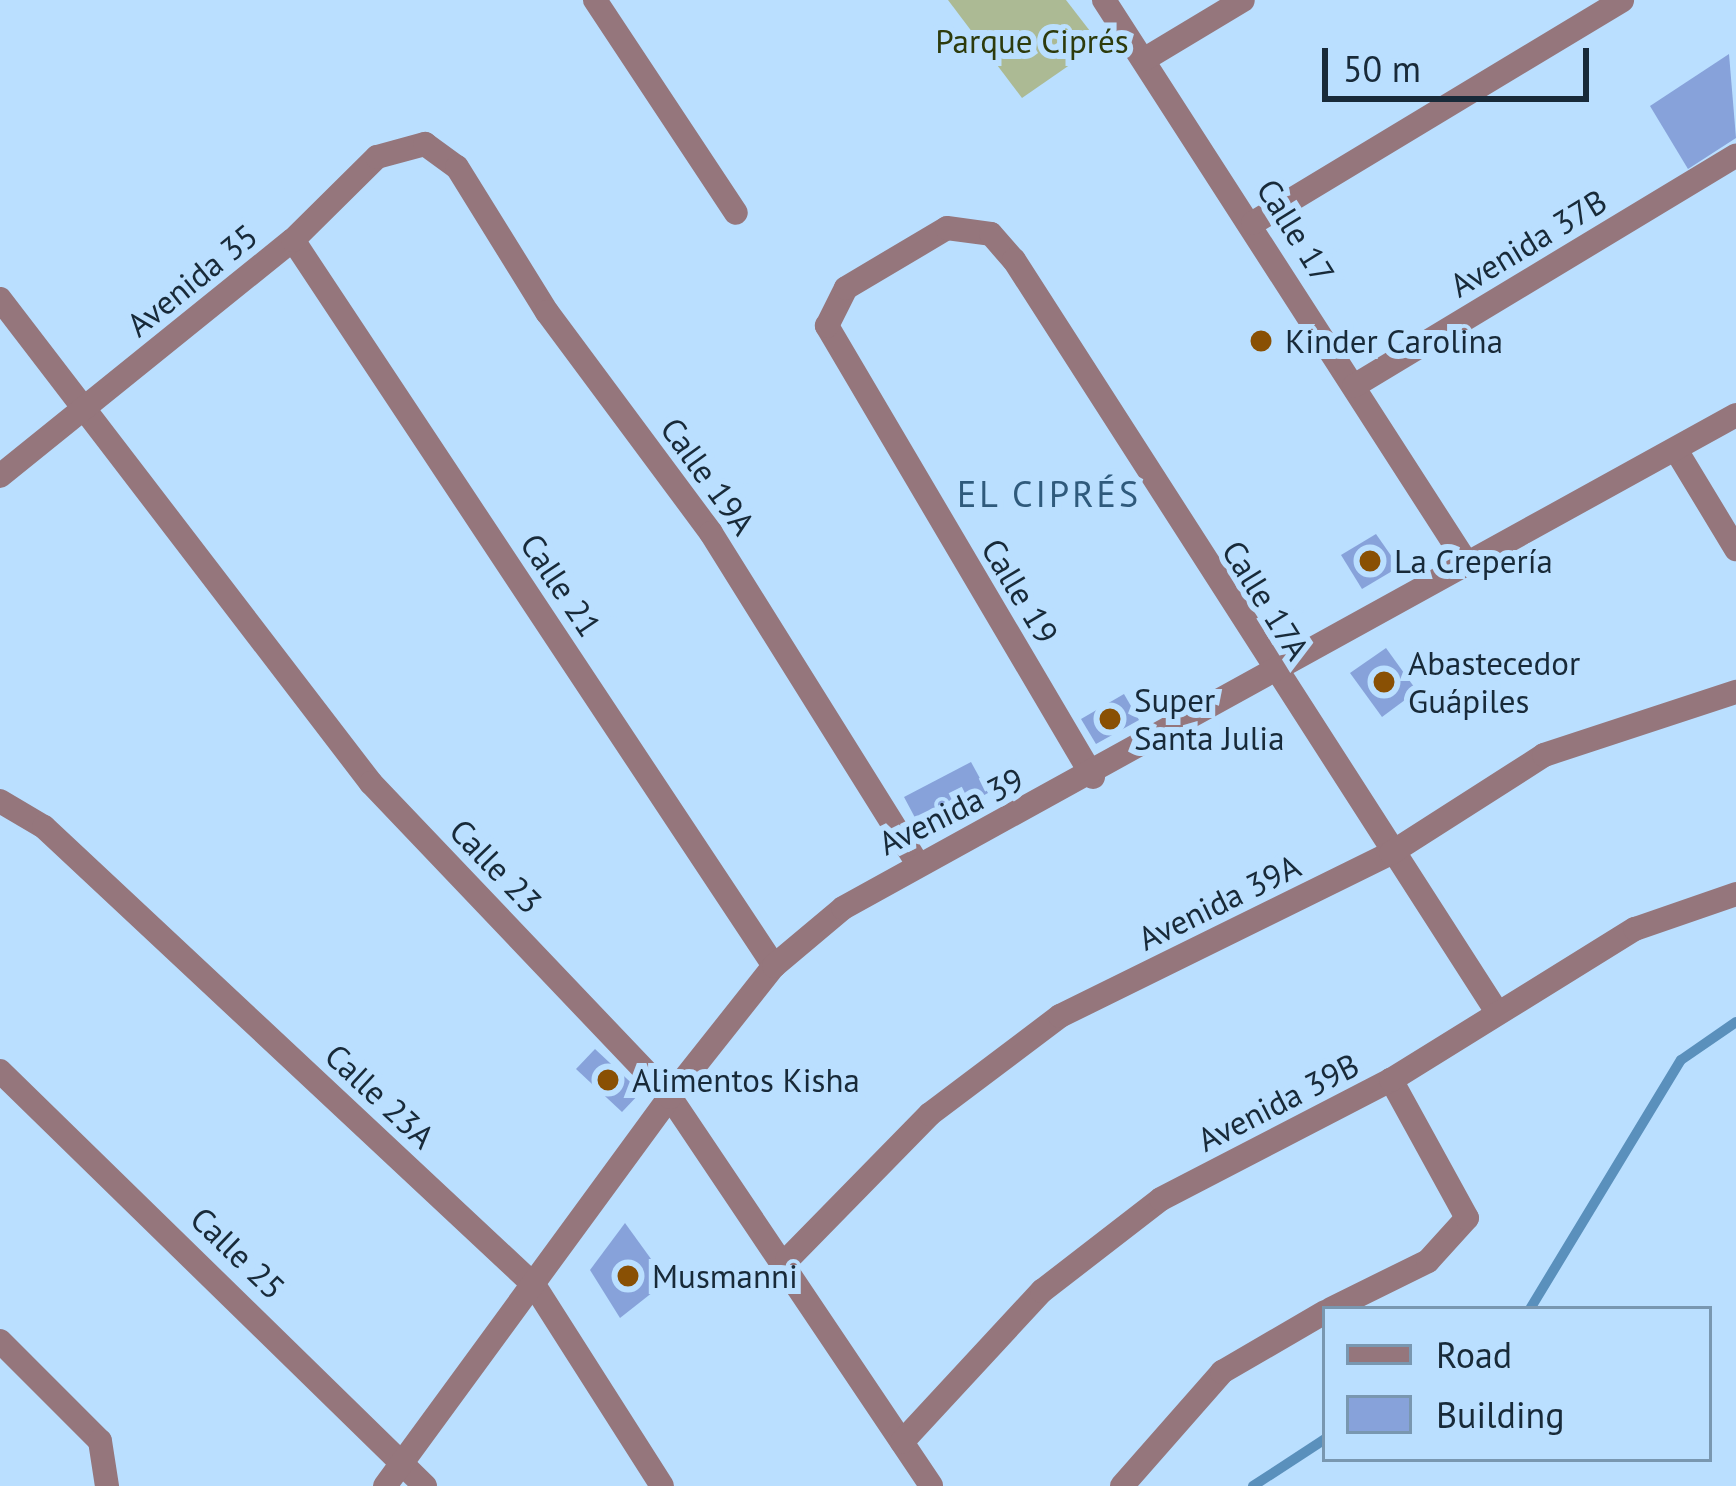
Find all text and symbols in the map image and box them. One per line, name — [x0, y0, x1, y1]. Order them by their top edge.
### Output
park label: Parque Ciprés — [935, 21, 1129, 61]
scale bar — [1328, 24, 1595, 98]
text: 50 m — [1343, 45, 1421, 92]
street label: Calle 17 — [1249, 172, 1343, 290]
street label: Avenida 37B — [1443, 181, 1613, 305]
street label: Avenida 35 — [119, 215, 265, 345]
place label: Kinder Carolina — [1285, 321, 1503, 361]
marker: Kinder Carolina — [1248, 328, 1274, 354]
street label: Calle 19A — [652, 410, 764, 542]
district label: EL CIPRÉS — [956, 472, 1142, 516]
street label: Calle 21 — [512, 526, 610, 644]
street label: Calle 19 — [973, 531, 1067, 651]
street label: Calle 17A — [1214, 533, 1318, 667]
place label: La Crepería — [1394, 541, 1553, 581]
marker: La Crepería — [1357, 548, 1383, 574]
place label: Abastecedor Guápiles — [1408, 643, 1580, 721]
marker: Abastecedor Guápiles — [1371, 669, 1397, 695]
place label: Super Santa Julia — [1134, 680, 1285, 758]
marker: Super Santa Julia — [1097, 706, 1123, 732]
street label: Avenida 39 — [872, 759, 1030, 863]
street label: Calle 23 — [442, 811, 550, 921]
street label: Avenida 39A — [1131, 846, 1307, 958]
street label: Calle 23A — [317, 1036, 443, 1156]
street label: Avenida 39B — [1191, 1045, 1365, 1159]
place label: Alimentos Kisha — [632, 1060, 860, 1100]
marker: Alimentos Kisha — [595, 1067, 621, 1093]
street label: Calle 25 — [183, 1199, 293, 1307]
place label: Musmanni — [652, 1256, 798, 1296]
marker: Musmanni — [615, 1263, 641, 1289]
legend — [1322, 1306, 1712, 1462]
text: Road — [1436, 1331, 1512, 1378]
text: Building — [1436, 1391, 1565, 1438]

